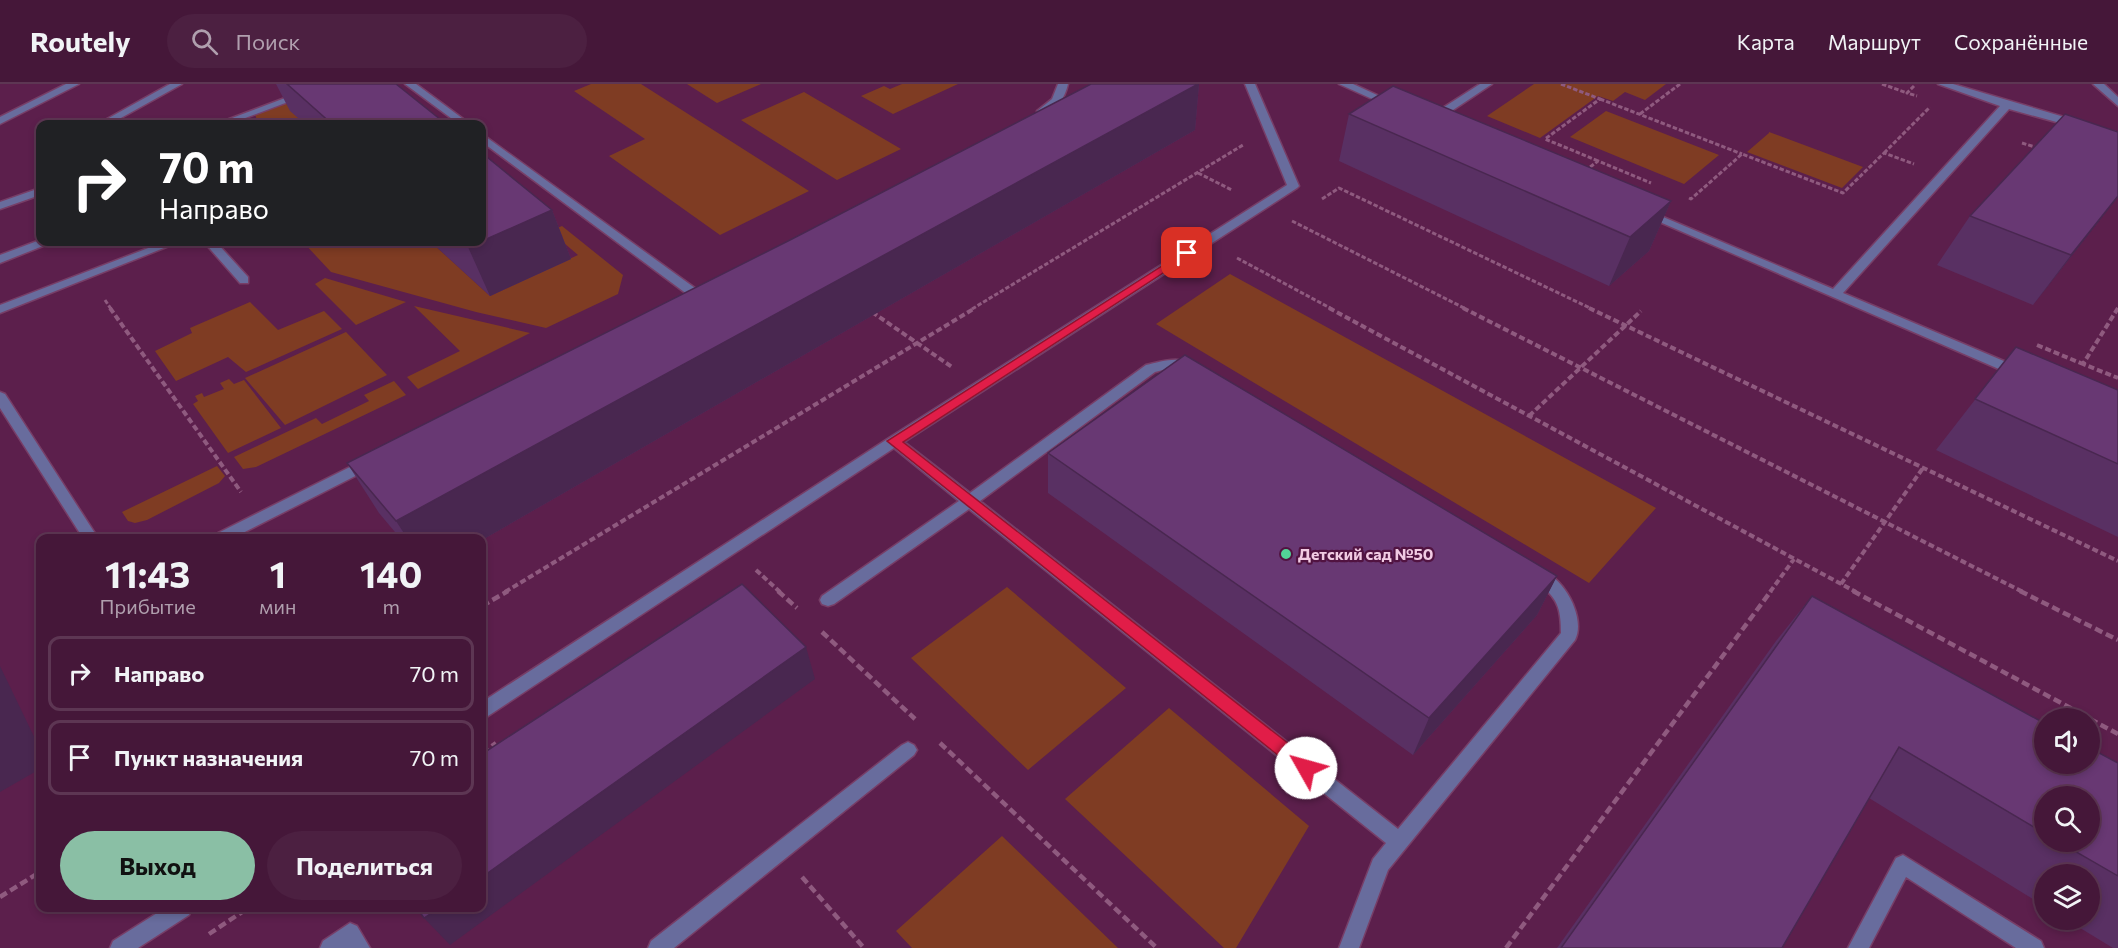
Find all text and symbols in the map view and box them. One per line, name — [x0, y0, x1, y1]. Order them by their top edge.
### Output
search box — [167, 14, 587, 68]
text: Routely — [30, 24, 131, 58]
icon: search — [188, 25, 221, 58]
text: Поиск — [236, 28, 300, 55]
text: Карта — [1737, 29, 1795, 54]
text: Маршрут — [1828, 29, 1921, 54]
text: Сохранённые — [1954, 29, 2088, 54]
text: 70 m — [159, 140, 254, 192]
icon: right — [60, 144, 138, 222]
text: Направо — [159, 192, 269, 225]
pin — [1161, 227, 1212, 278]
icon: arrive — [1170, 236, 1203, 269]
place label: Детский сад №50 — [1298, 544, 1433, 563]
marker: Детский сад №50 — [1279, 547, 1293, 561]
text: 11:43 — [105, 551, 190, 595]
text: 1 — [270, 551, 286, 595]
text: 140 — [360, 551, 422, 595]
text: Прибытие — [100, 594, 196, 618]
text: мин — [259, 594, 296, 618]
text: m — [383, 594, 400, 618]
icon: right — [63, 657, 96, 690]
text: Направо — [114, 660, 204, 687]
text: 70 m — [410, 660, 459, 687]
map controls — [2034, 708, 2100, 930]
button: sound — [2034, 708, 2100, 774]
position arrow — [1274, 736, 1338, 800]
icon: arrive — [63, 741, 96, 774]
text: Пункт назначения — [114, 744, 303, 771]
text: 70 m — [410, 744, 459, 771]
button: search — [2034, 786, 2100, 852]
button: Выход — [60, 831, 255, 900]
button: Поделиться — [267, 831, 462, 900]
button: layers — [2034, 864, 2100, 930]

